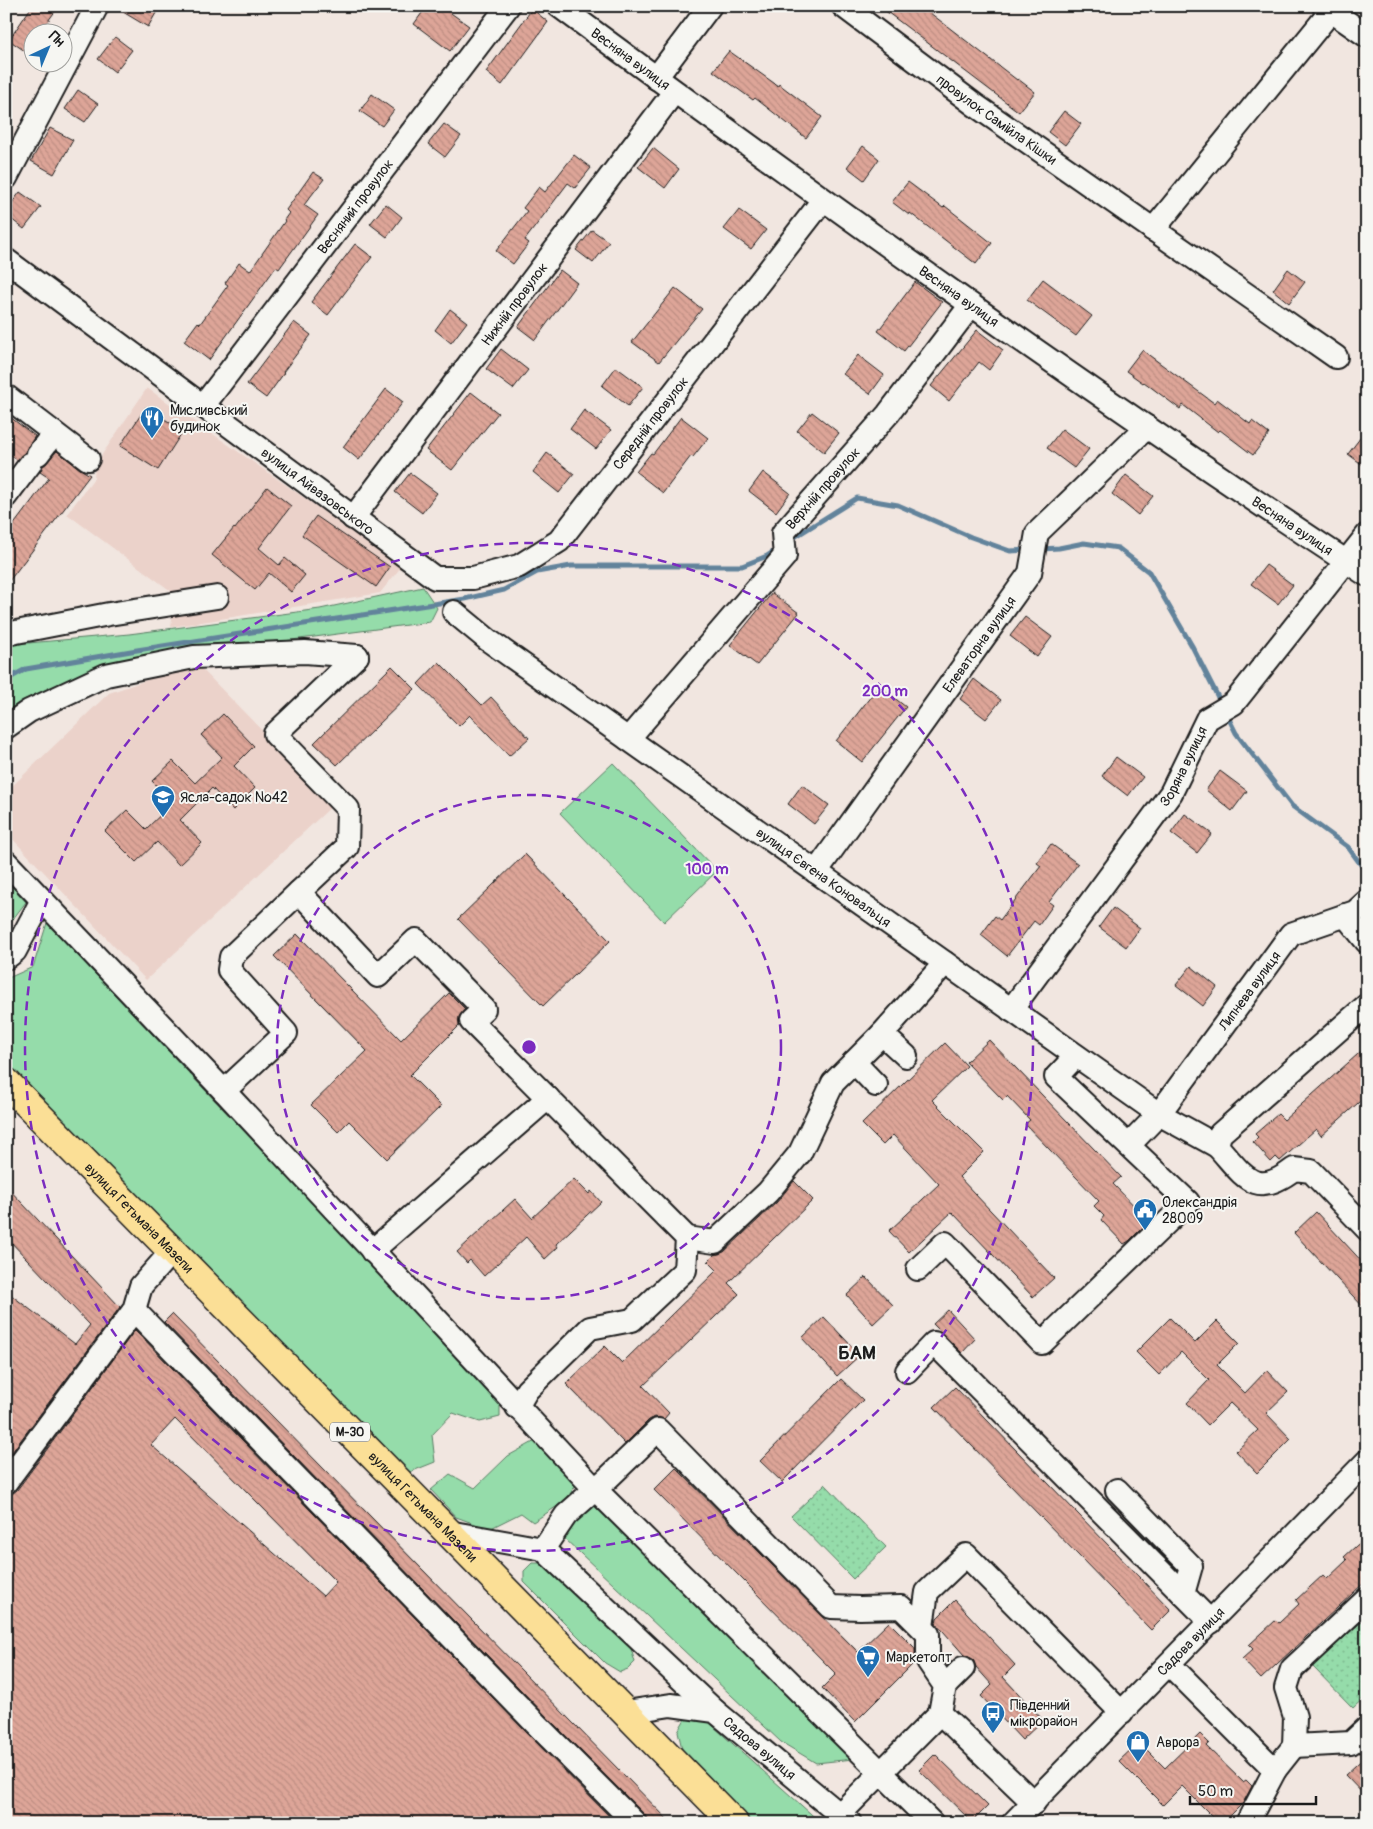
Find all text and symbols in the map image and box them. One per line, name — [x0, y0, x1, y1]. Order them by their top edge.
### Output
north arrow — [22, 22, 72, 72]
street label: Весняна вулиця — [587, 25, 673, 94]
text: Пн — [45, 28, 68, 50]
street label: провулок Самійла Кішки — [933, 71, 1060, 168]
street label: Весняний провулок — [314, 156, 397, 258]
street label: Нижній провулок — [478, 259, 551, 349]
street label: Весняна вулиця — [915, 262, 1002, 331]
street label: Середній провулок — [609, 373, 692, 473]
place label: Мисливський будинок — [170, 402, 248, 435]
restaurant icon: Мисливський будинок — [139, 405, 165, 439]
street label: вулиця Айвазовського — [258, 444, 377, 539]
street label: Верхній провулок — [782, 444, 864, 533]
street label: Весняна вулиця — [1248, 493, 1336, 559]
street label: Елеваторна вулиця — [939, 593, 1020, 696]
text: 200 m — [862, 682, 908, 701]
street label: Зоряна вулиця — [1156, 724, 1211, 810]
school or university icon: Ясла-садок №42 — [150, 784, 176, 818]
place label: Ясла-садок №42 — [180, 789, 288, 806]
street label: вулиця Євгена Коновальця — [753, 824, 894, 931]
text: 100 m — [686, 860, 728, 879]
street label: Липнева вулиця — [1215, 948, 1284, 1035]
centre of rings — [520, 1038, 538, 1056]
street label: вулиця Гетьмана Мазепи — [81, 1159, 197, 1277]
place label: Олександрія 28009 — [1162, 1194, 1237, 1227]
public building icon: Олександрія 28009 — [1132, 1197, 1158, 1231]
district label: БАМ — [838, 1341, 876, 1365]
road number: М-30 — [330, 1422, 370, 1441]
street label: вулиця Гетьмана Мазепи — [365, 1448, 481, 1566]
street label: Садова вулиця — [1154, 1604, 1228, 1680]
supermarket icon: Маркетопт — [855, 1644, 881, 1678]
place label: Маркетопт — [886, 1649, 952, 1666]
place label: Південний мікрорайон — [1010, 1697, 1077, 1730]
bus stop icon: Південний мікрорайон — [980, 1700, 1006, 1734]
street label: Садова вулиця — [720, 1713, 799, 1784]
shop icon: Аврора — [1125, 1729, 1151, 1763]
place label: Аврора — [1156, 1734, 1199, 1751]
scale bar — [1190, 1774, 1317, 1806]
text: 50 m — [1198, 1782, 1233, 1801]

